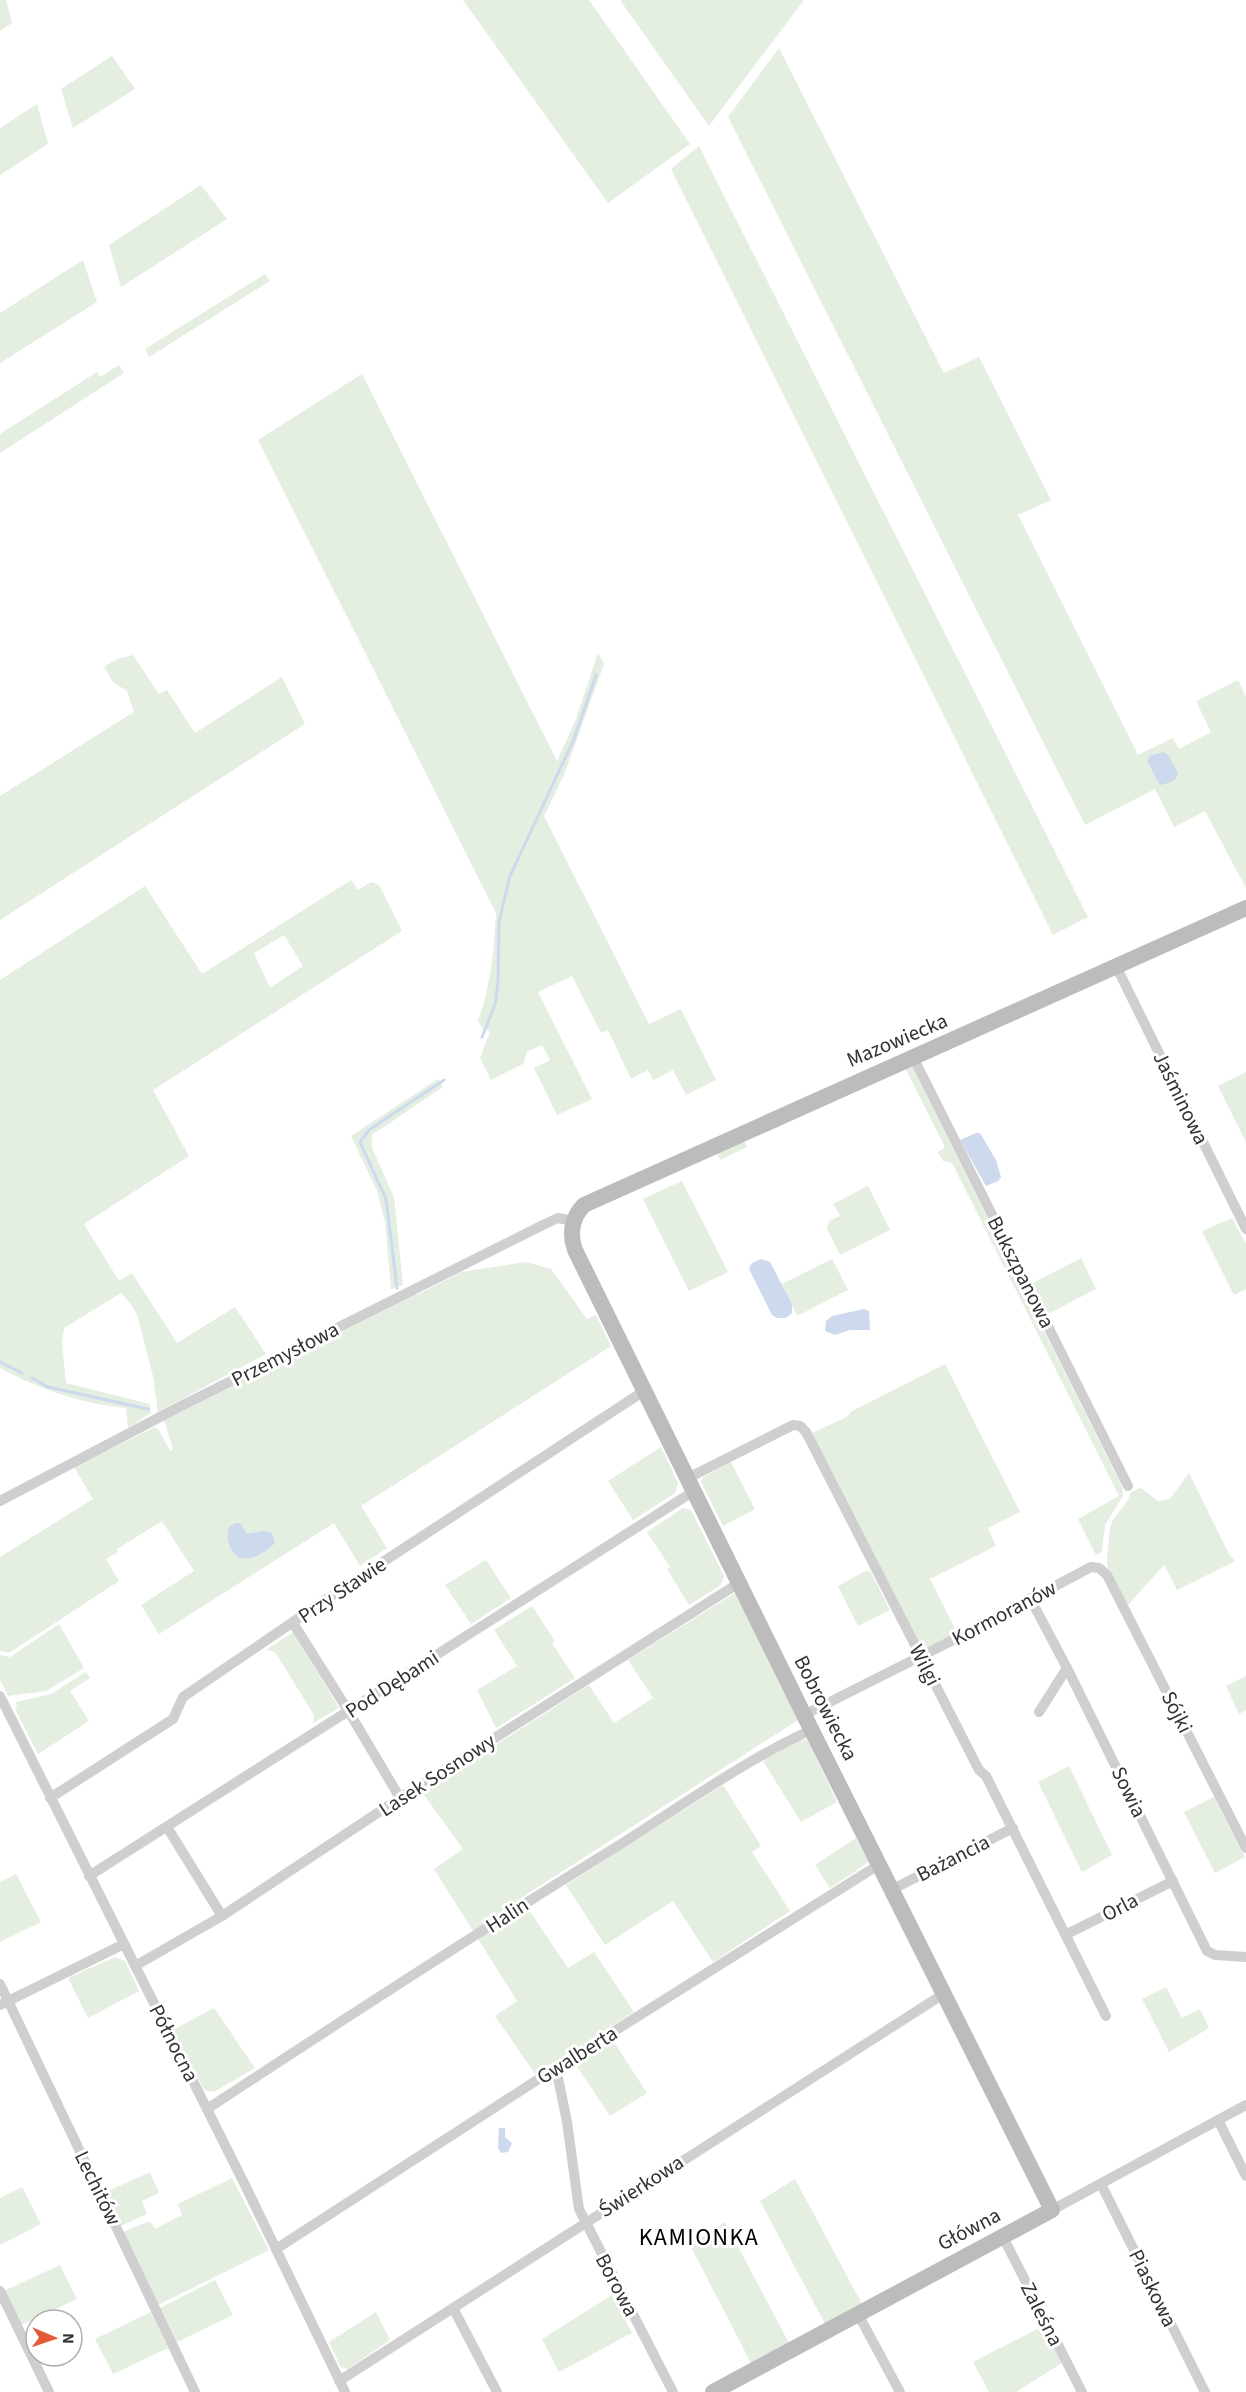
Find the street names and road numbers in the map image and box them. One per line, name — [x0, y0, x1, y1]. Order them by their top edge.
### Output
street label: Mazowiecka — [842, 1005, 952, 1075]
street label: Jaśminowa — [1146, 1046, 1216, 1150]
street label: Bukszpanowa — [980, 1211, 1062, 1333]
street label: Przemysłowa — [226, 1314, 344, 1394]
street label: Przy Stawie — [292, 1549, 392, 1631]
street label: Kormoranów — [946, 1573, 1062, 1653]
street label: Wilgi — [902, 1639, 948, 1691]
street label: Pod Dębami — [339, 1642, 445, 1726]
street label: Bobrowiecka — [787, 1650, 865, 1766]
street label: Sójki — [1154, 1686, 1200, 1738]
street label: Lasek Sosnowy — [373, 1726, 501, 1824]
street label: Sowia — [1104, 1761, 1154, 1823]
street label: Bażancia — [911, 1827, 995, 1889]
street label: Orla — [1097, 1885, 1143, 1929]
street label: Halin — [479, 1890, 535, 1940]
street label: Północna — [142, 1999, 206, 2087]
street label: Gwalberta — [531, 2018, 623, 2092]
street label: Lechitów — [67, 2146, 129, 2230]
street label: Świerkowa — [593, 2147, 689, 2225]
street label: Główna — [932, 2200, 1006, 2258]
street label: Piaskowa — [1121, 2244, 1185, 2332]
street label: Borowa — [588, 2248, 646, 2322]
street label: Zaleśna — [1013, 2277, 1071, 2351]

